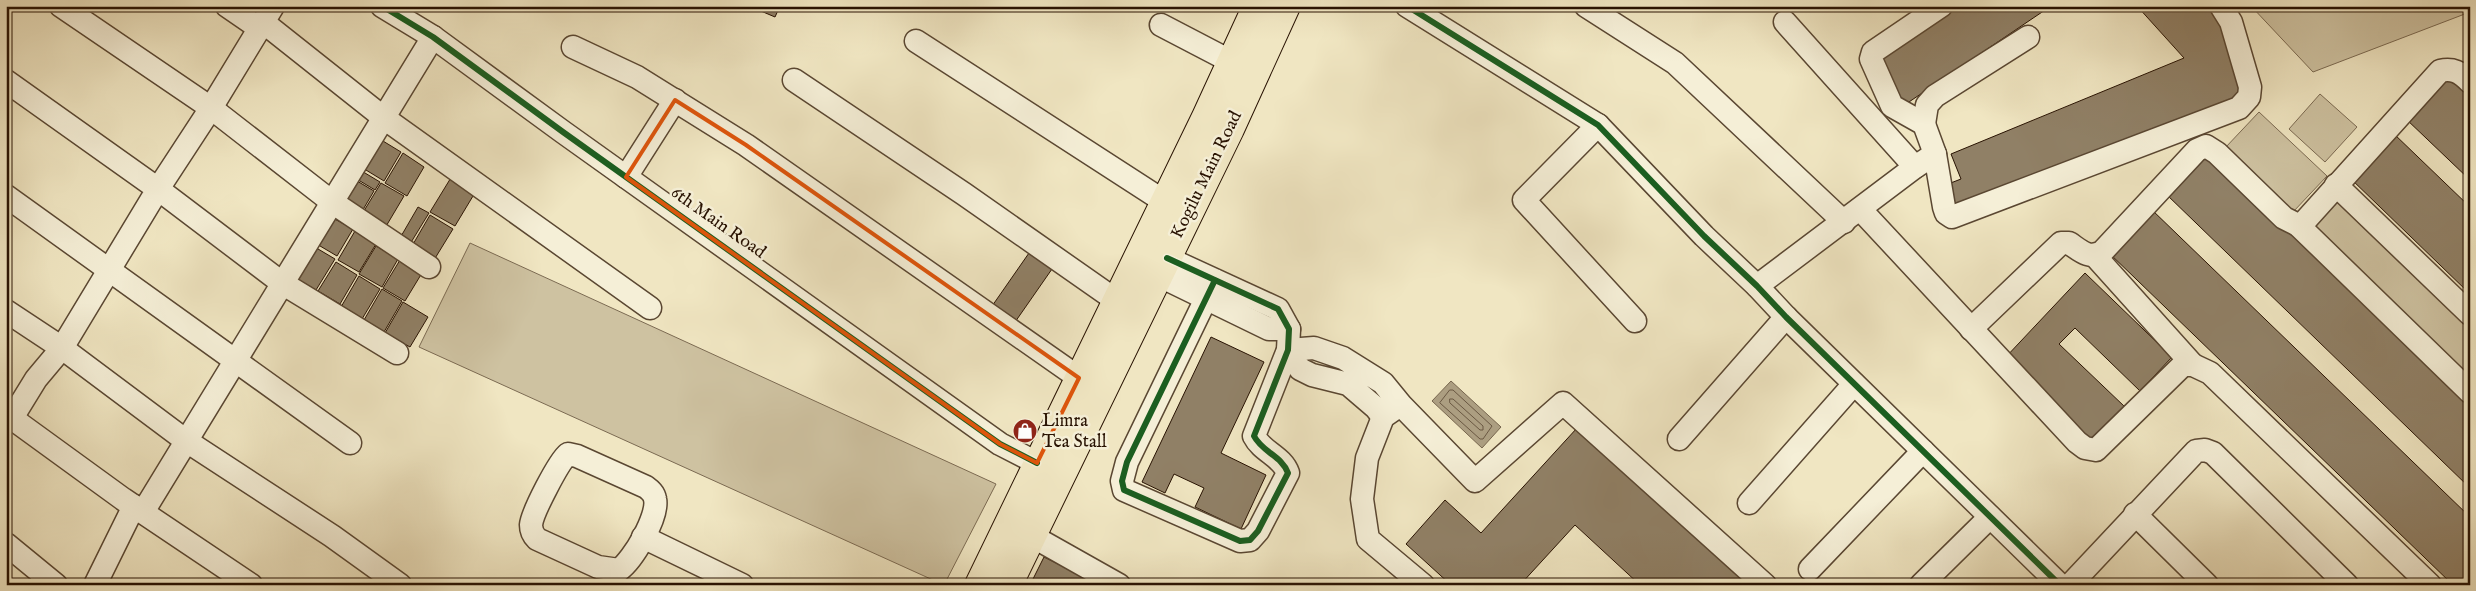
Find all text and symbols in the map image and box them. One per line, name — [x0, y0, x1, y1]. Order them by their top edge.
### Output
street label: Kogilu Main Road — [1166, 107, 1248, 243]
street label: 6th Main Road — [666, 182, 770, 264]
place label: Limra Tea Stall — [1042, 410, 1107, 454]
shop icon: Limra Tea Stall — [1012, 418, 1038, 444]

